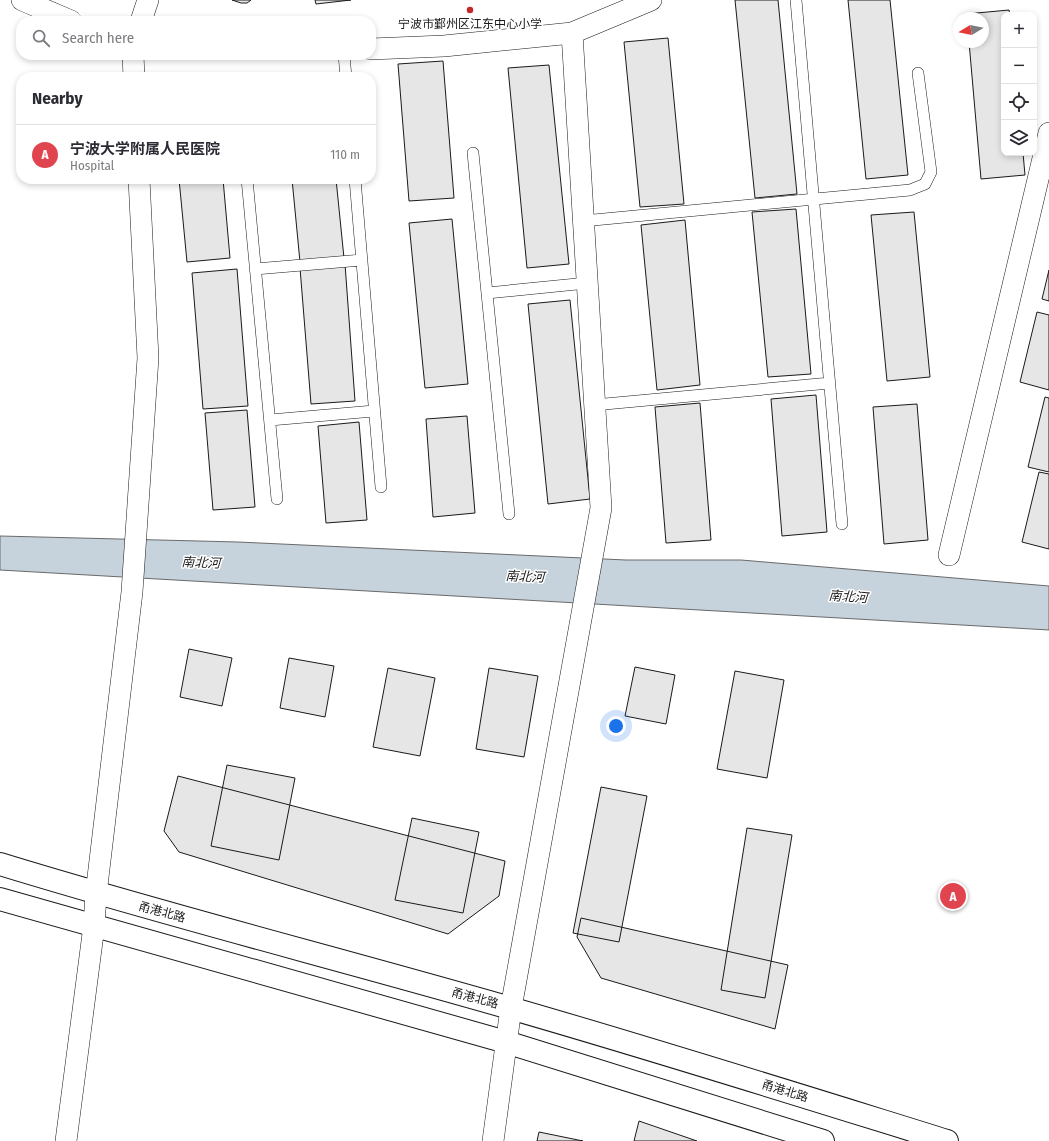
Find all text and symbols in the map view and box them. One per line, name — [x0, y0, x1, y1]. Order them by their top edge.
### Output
marker: 宁波市鄞州区江东中心小学 — [465, 5, 475, 15]
north arrow — [953, 12, 989, 48]
map controls — [1001, 12, 1037, 156]
button: + — [1001, 12, 1037, 48]
search box — [16, 16, 376, 60]
place label: 宁波市鄞州区江东中心小学 — [398, 17, 542, 31]
icon: search — [30, 27, 52, 49]
text: Search here — [62, 29, 134, 47]
button: − — [1001, 48, 1037, 84]
button: locate — [1001, 84, 1037, 120]
text: Nearby — [32, 88, 83, 109]
button: layers — [1001, 120, 1037, 156]
text: 宁波大学附属人民医院 — [70, 140, 220, 158]
text: A — [41, 147, 49, 162]
text: 110 m — [330, 147, 360, 162]
text: Hospital — [70, 158, 114, 173]
water label: 南北河 — [181, 554, 224, 571]
water label: 南北河 — [505, 568, 548, 585]
water label: 南北河 — [828, 588, 871, 606]
your location — [606, 716, 626, 736]
pin: A — [940, 881, 966, 911]
street label: 甬港北路 — [137, 899, 187, 925]
street label: 甬港北路 — [450, 985, 500, 1011]
street label: 甬港北路 — [760, 1077, 810, 1105]

